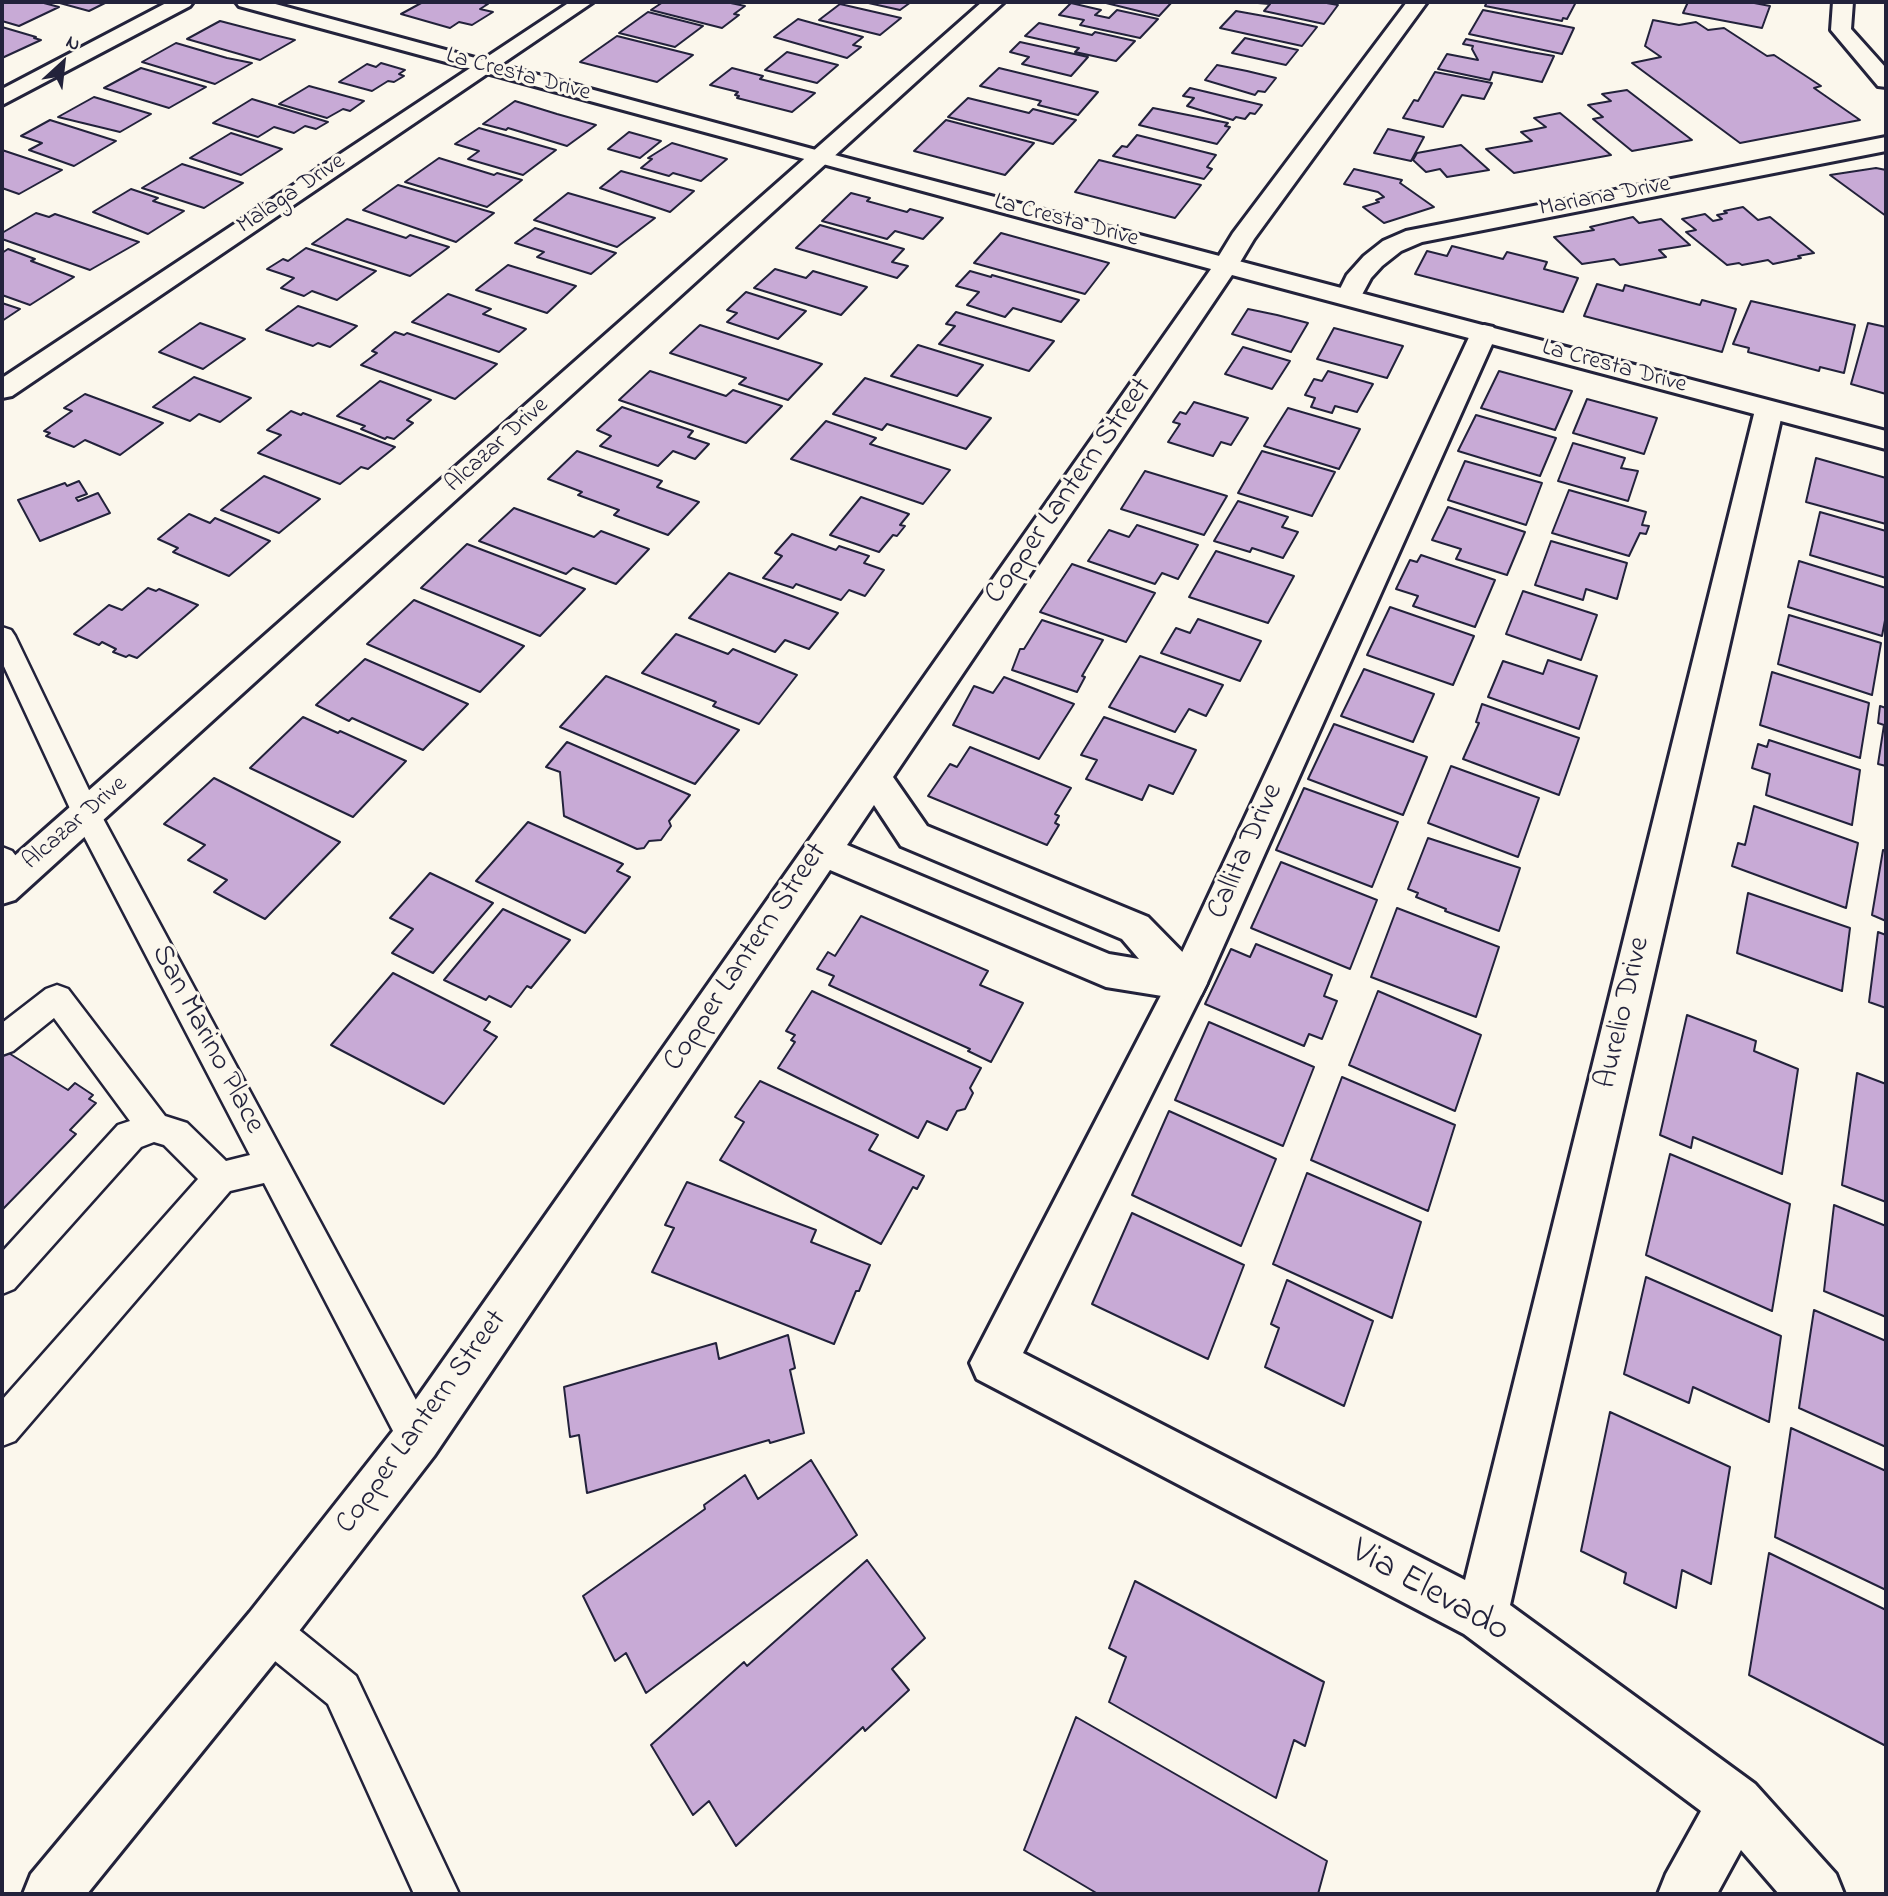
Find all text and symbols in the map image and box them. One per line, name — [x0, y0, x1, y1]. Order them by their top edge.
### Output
north arrow — [28, 28, 98, 98]
text: N — [61, 29, 85, 59]
street label: La Cresta Drive — [443, 43, 593, 109]
street label: Malaga Drive — [232, 148, 352, 242]
street label: Mariana Drive — [1537, 171, 1673, 225]
street label: La Cresta Drive — [991, 189, 1141, 255]
street label: La Cresta Drive — [1539, 335, 1689, 401]
street label: Copper Lantern Street — [978, 372, 1162, 612]
street label: Alcazar Drive — [440, 392, 556, 500]
street label: Alcazar Drive — [18, 771, 134, 877]
street label: Callita Drive — [1201, 779, 1293, 925]
street label: Copper Lantern Street — [657, 837, 837, 1079]
street label: Aurelio Drive — [1590, 934, 1660, 1092]
street label: San Marino Place — [141, 940, 271, 1140]
street label: Copper Lantern Street — [330, 1304, 516, 1542]
street label: Via Elevado — [1342, 1531, 1516, 1655]

